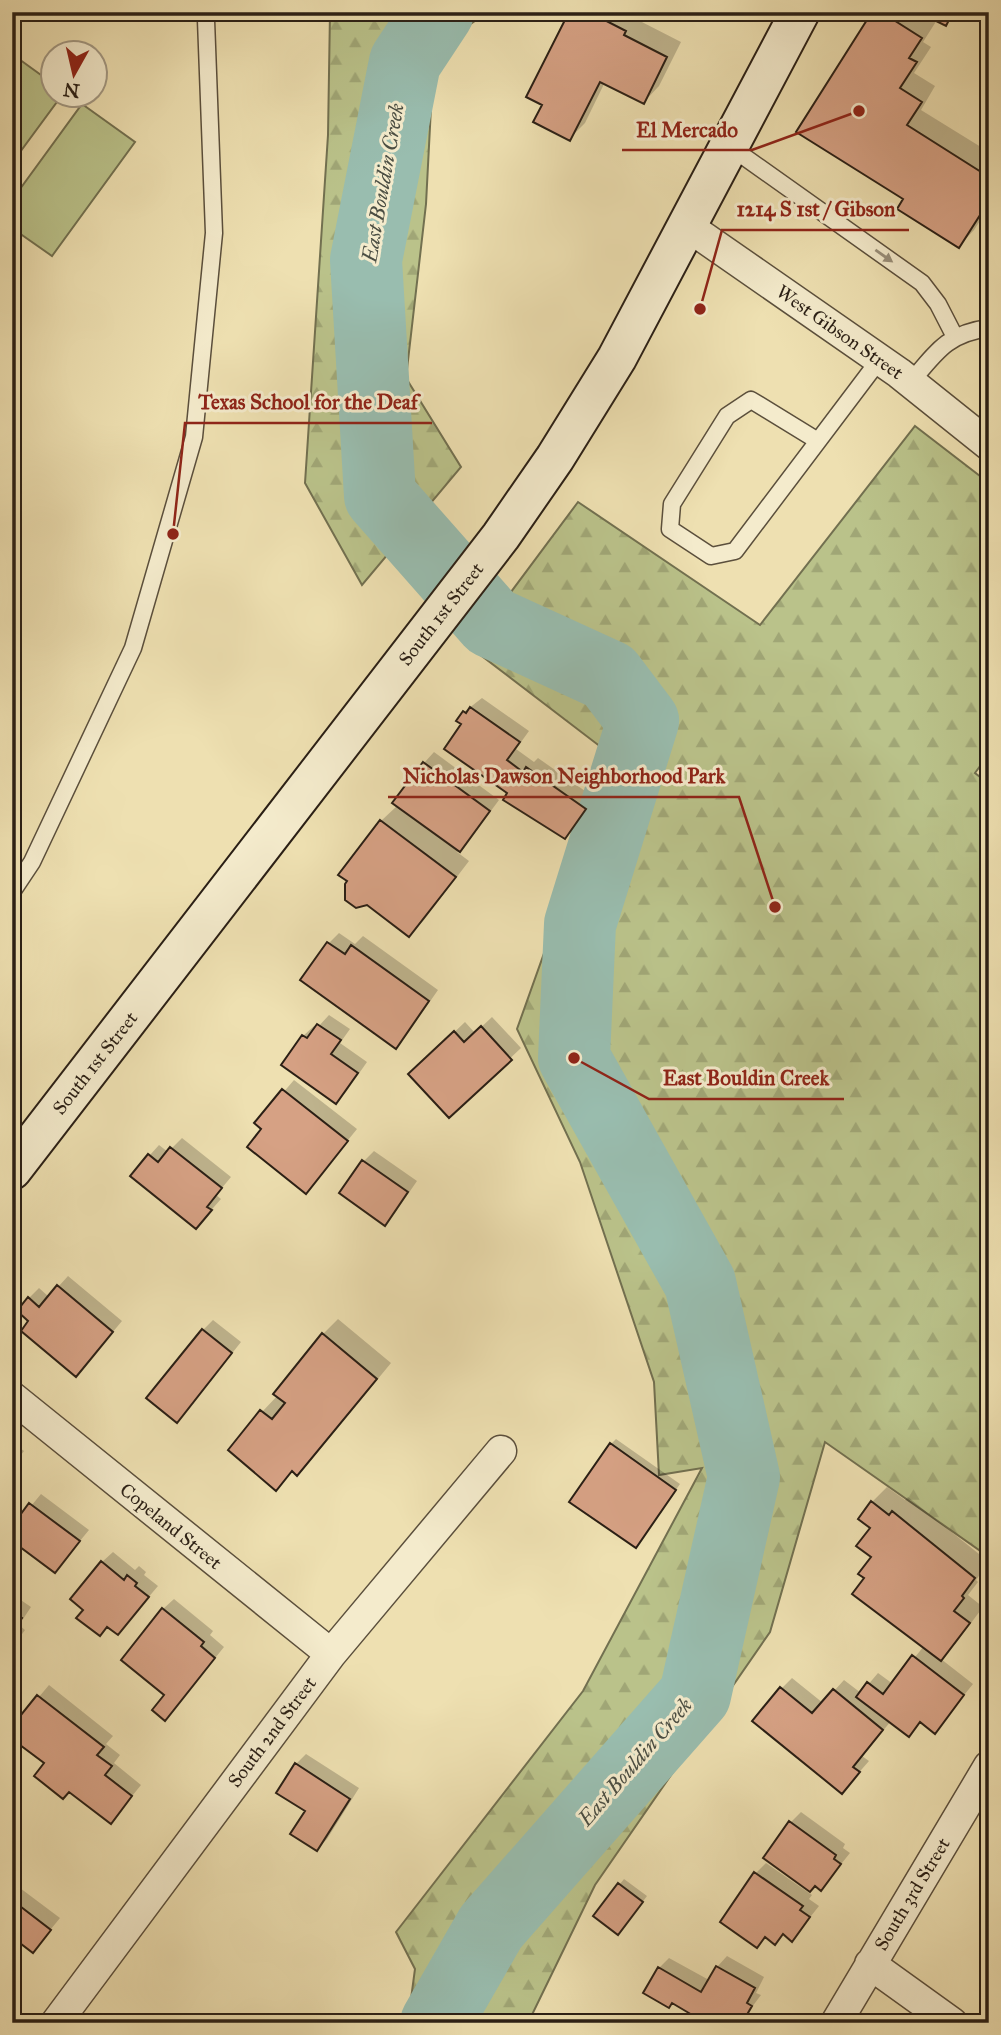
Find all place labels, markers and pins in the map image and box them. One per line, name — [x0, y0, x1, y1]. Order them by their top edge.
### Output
callout: El Mercado — [622, 108, 752, 150]
callout: 1214 S 1st / Gibson — [722, 188, 909, 230]
callout: Texas School for the Deaf — [185, 381, 432, 423]
callout: Nicholas Dawson Neighborhood Park — [388, 755, 739, 797]
callout: East Bouldin Creek — [649, 1057, 844, 1099]

